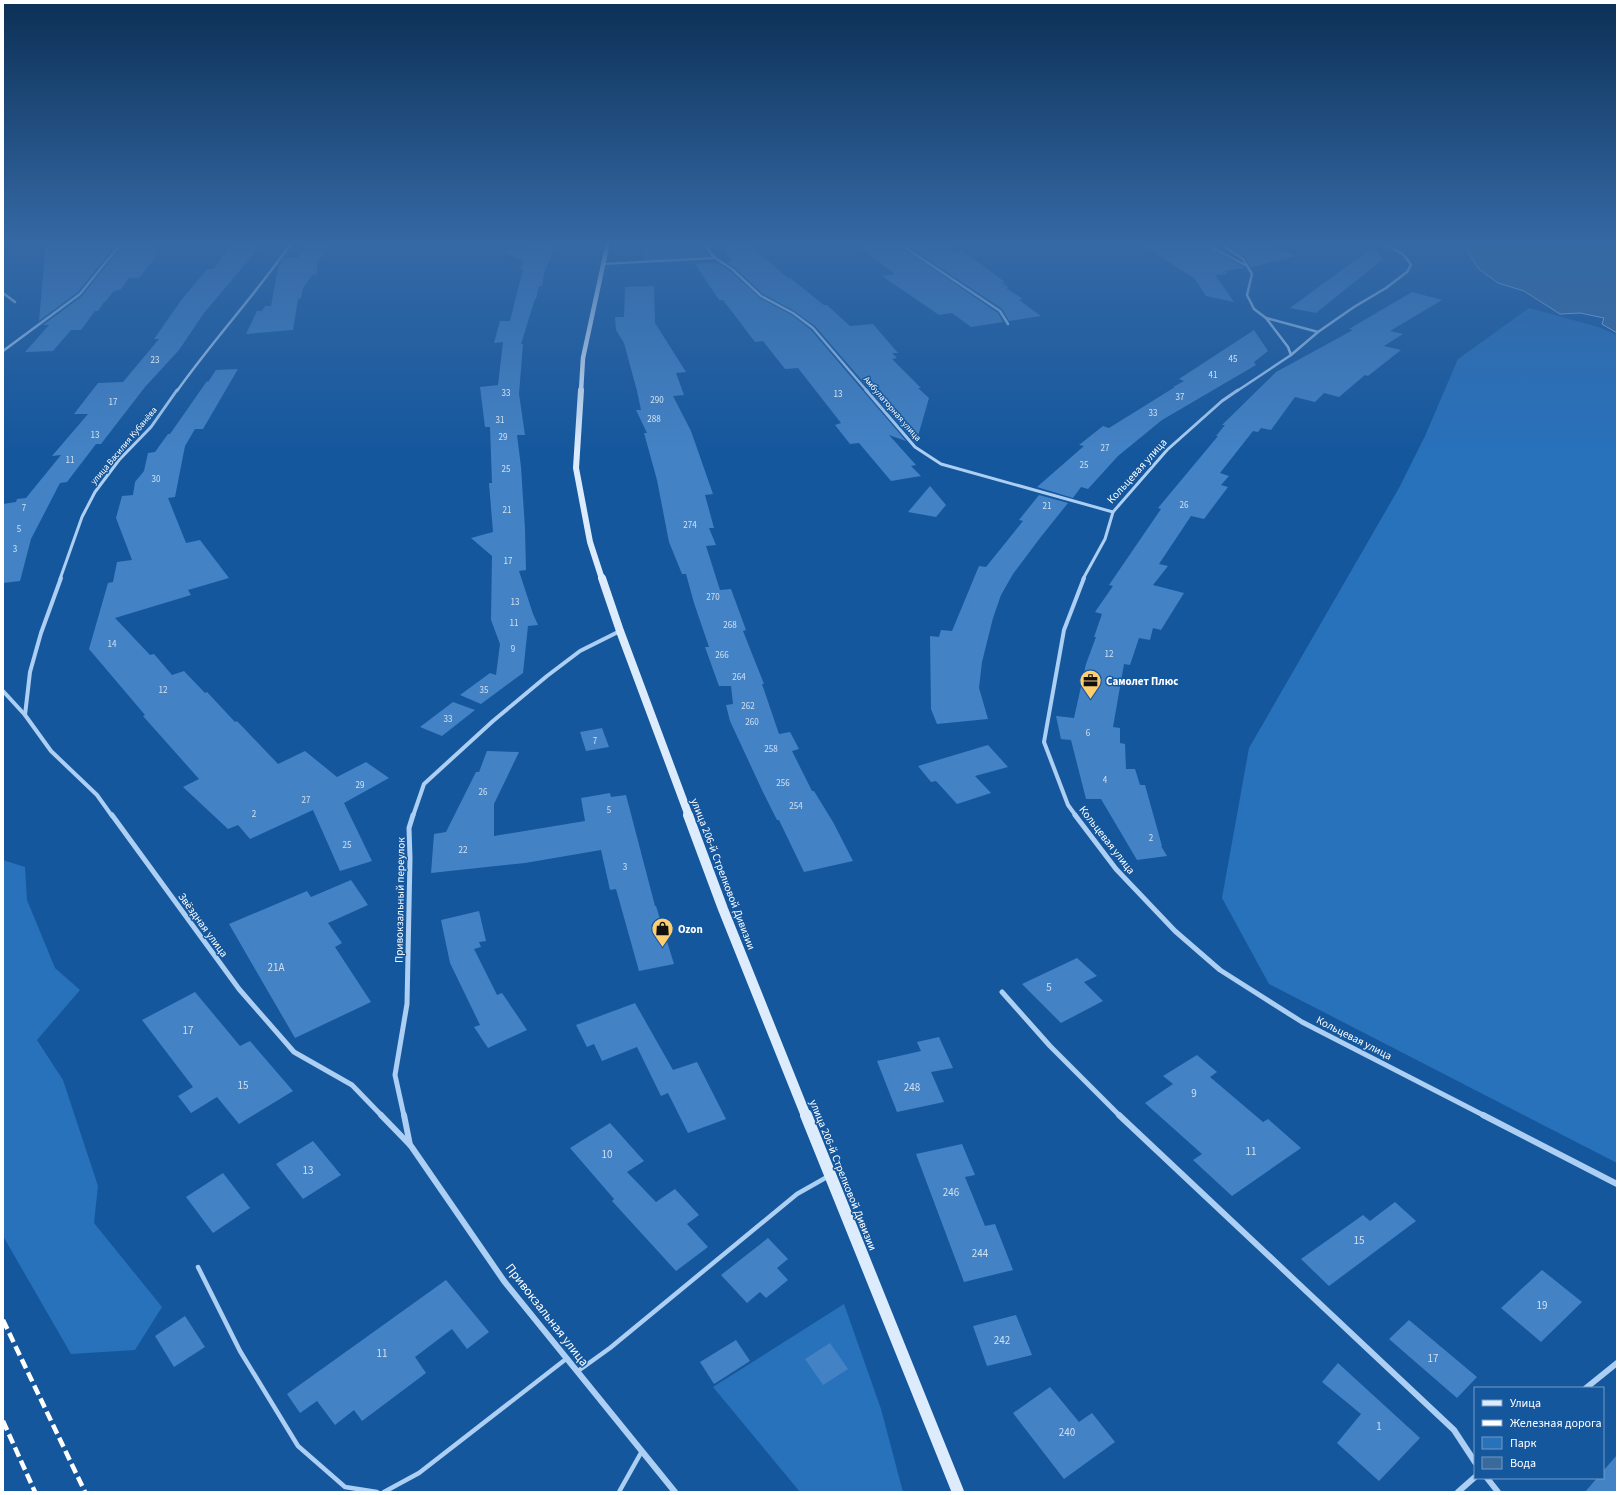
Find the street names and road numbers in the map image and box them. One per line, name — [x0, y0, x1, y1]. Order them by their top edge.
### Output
street label: Амбулаторная улица — [860, 374, 924, 444]
street label: улица Василия Кубанёва — [88, 404, 160, 488]
street label: Кольцевая улица — [1104, 435, 1170, 507]
street label: улица 206-й Стрелковой Дивизии — [687, 796, 759, 952]
street label: Кольцевая улица — [1076, 803, 1138, 877]
street label: Привокзальный переулок — [391, 836, 409, 963]
street label: Звёздная улица — [174, 890, 232, 960]
street label: Кольцевая улица — [1314, 1012, 1394, 1064]
street label: улица 206-й Стрелковой Дивизии — [806, 1097, 880, 1253]
street label: Привокзальная улица — [501, 1260, 593, 1370]

